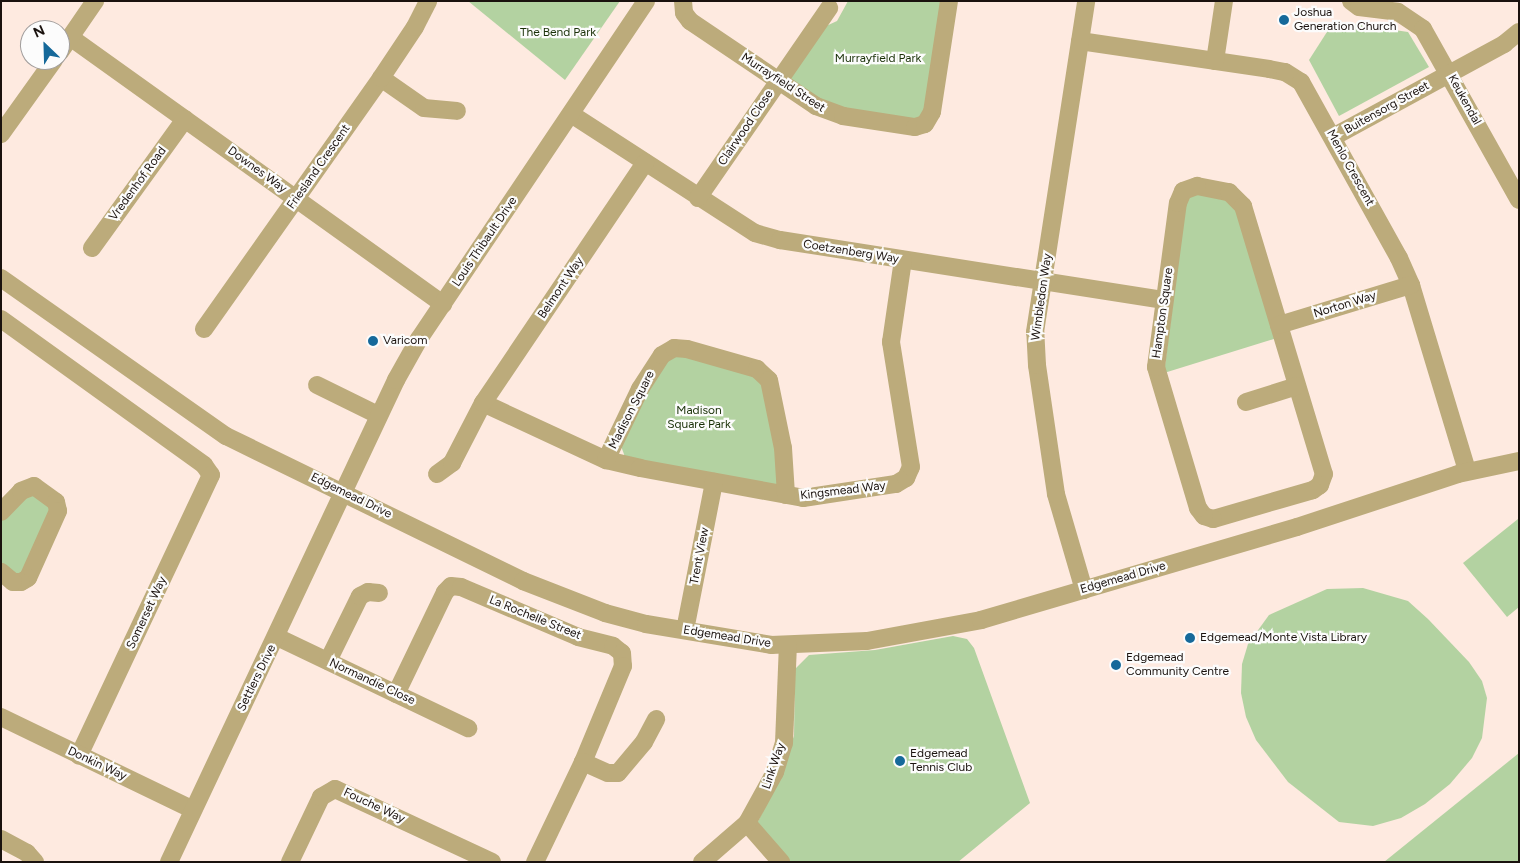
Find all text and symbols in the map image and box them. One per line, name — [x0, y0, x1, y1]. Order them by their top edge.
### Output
place label: Joshua Generation Church — [1294, 6, 1396, 34]
marker: Joshua Generation Church — [1278, 14, 1290, 26]
north arrow — [20, 20, 70, 70]
text: N — [31, 22, 47, 42]
park label: The Bend Park — [520, 26, 596, 40]
street label: Murrayfield Street — [738, 50, 828, 116]
park label: Murrayfield Park — [835, 52, 921, 66]
street label: Keukendal — [1444, 72, 1484, 128]
street label: Buitensorg Street — [1342, 79, 1432, 137]
street label: Clairwood Close — [715, 88, 777, 168]
street label: Friesland Crescent — [284, 122, 354, 212]
street label: Menlo Crescent — [1323, 127, 1377, 209]
street label: Vredenhof Road — [106, 144, 170, 224]
street label: Downes Way — [225, 144, 289, 196]
street label: Louis Thibault Drive — [450, 194, 520, 290]
street label: Coetzenberg Way — [802, 237, 900, 267]
street label: Wimbledon Way — [1029, 253, 1055, 341]
street label: Belmont Way — [535, 254, 587, 322]
street label: Hampton Square — [1150, 267, 1176, 359]
street label: Norton Way — [1312, 289, 1378, 321]
place label: Varicom — [383, 334, 427, 348]
marker: Varicom — [367, 335, 379, 347]
street label: Madison Square — [606, 368, 658, 452]
park label: Madison Square Park — [667, 404, 731, 432]
street label: Edgemead Drive — [308, 470, 394, 522]
street label: Kingsmead Way — [800, 479, 886, 503]
street label: Trent View — [687, 526, 713, 586]
street label: Edgemead Drive — [1079, 559, 1167, 597]
street label: Somerset Way — [124, 575, 170, 651]
street label: La Rochelle Street — [487, 593, 583, 643]
street label: Edgemead Drive — [682, 623, 772, 651]
place label: Edgemead/Monte Vista Library — [1200, 631, 1367, 645]
marker: Edgemead/Monte Vista Library — [1184, 632, 1196, 644]
street label: Settlers Drive — [235, 642, 279, 714]
place label: Edgemead Community Centre — [1126, 651, 1229, 679]
street label: Normandie Close — [327, 656, 417, 708]
marker: Edgemead Community Centre — [1110, 659, 1122, 671]
street label: Link Way — [759, 741, 789, 791]
street label: Donkin Way — [65, 744, 129, 784]
place label: Edgemead Tennis Club — [910, 747, 972, 775]
marker: Edgemead Tennis Club — [894, 755, 906, 767]
street label: Fouche Way — [341, 785, 407, 827]

